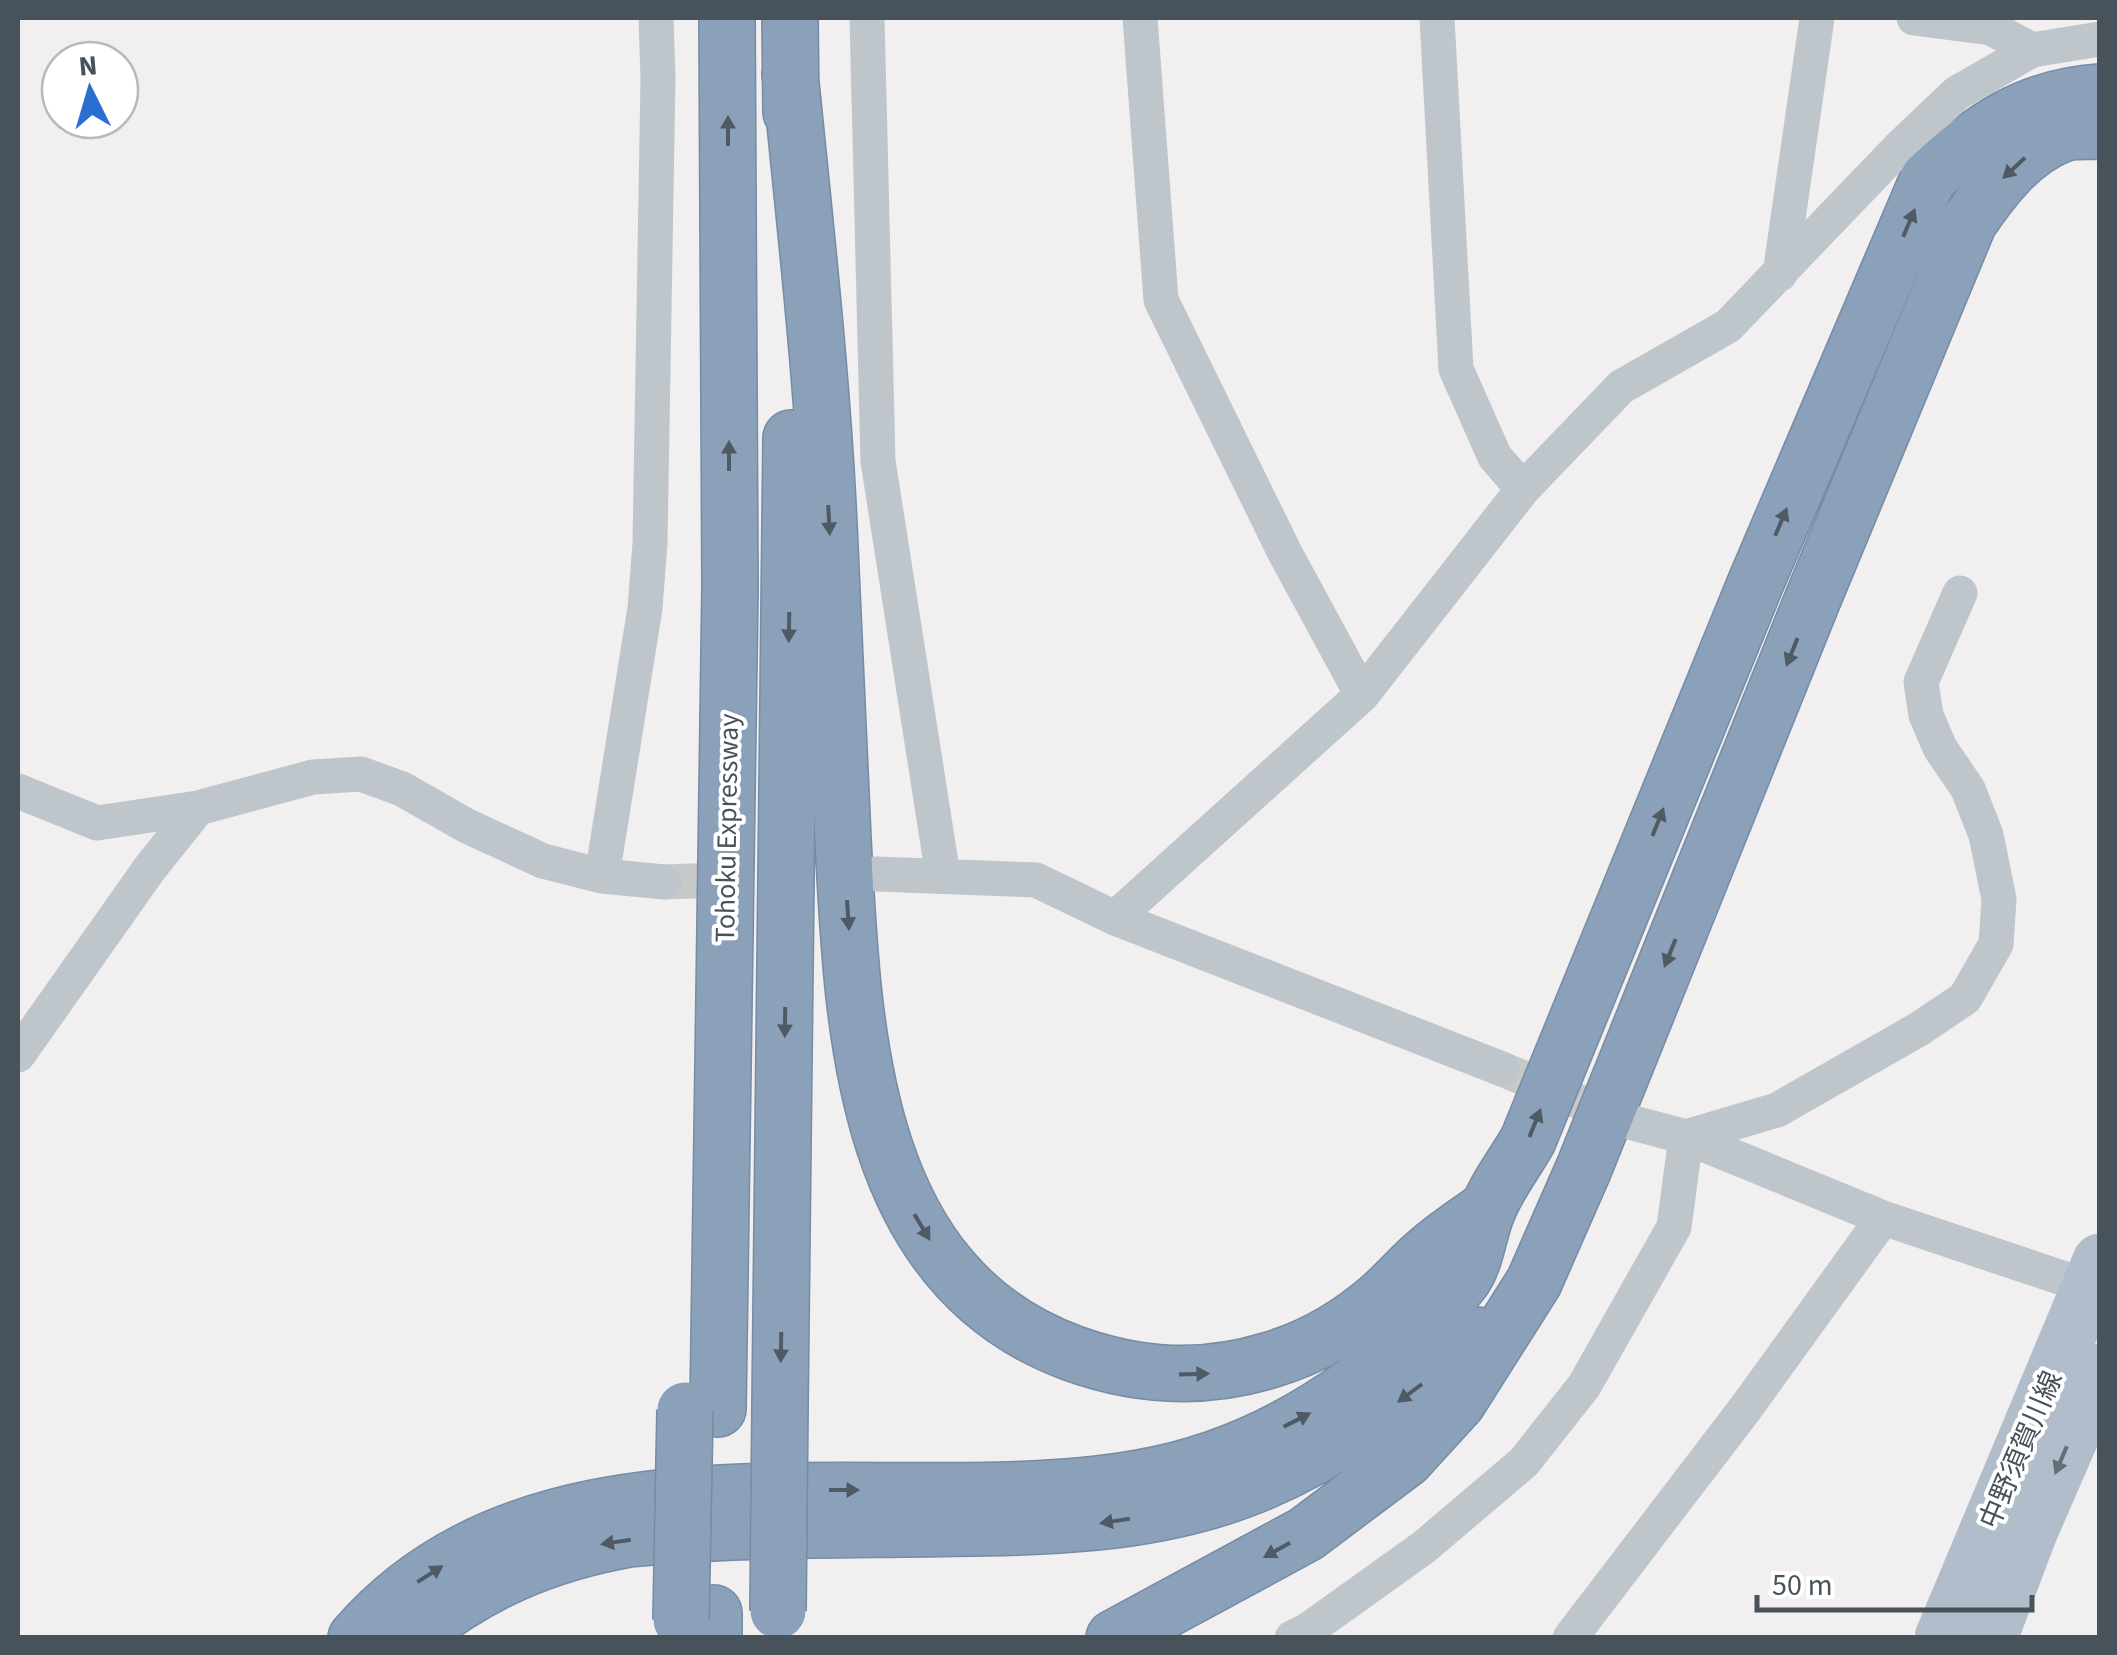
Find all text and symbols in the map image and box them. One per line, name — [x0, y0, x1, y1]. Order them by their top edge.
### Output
north arrow — [40, 40, 140, 140]
text: N — [77, 45, 99, 87]
one-way arrow — [720, 114, 736, 146]
one-way arrow — [2002, 156, 2026, 179]
one-way arrow — [1901, 208, 1917, 237]
one-way arrow — [721, 439, 737, 471]
one-way arrow — [821, 505, 837, 537]
one-way arrow — [1774, 506, 1790, 536]
one-way arrow — [781, 611, 797, 643]
one-way arrow — [1783, 637, 1799, 667]
street label: Tohoku Expressway — [705, 713, 749, 943]
one-way arrow — [1650, 807, 1666, 837]
one-way arrow — [840, 899, 856, 931]
one-way arrow — [1662, 939, 1678, 969]
one-way arrow — [777, 1006, 793, 1038]
one-way arrow — [1528, 1108, 1544, 1138]
one-way arrow — [913, 1213, 930, 1241]
one-way arrow — [773, 1331, 789, 1363]
one-way arrow — [1178, 1365, 1210, 1381]
street label: 中野須賀川線 — [1970, 1365, 2072, 1535]
one-way arrow — [1397, 1383, 1423, 1403]
one-way arrow — [1283, 1412, 1312, 1429]
one-way arrow — [2053, 1445, 2069, 1475]
one-way arrow — [828, 1482, 860, 1498]
one-way arrow — [1099, 1513, 1130, 1529]
one-way arrow — [600, 1535, 631, 1550]
one-way arrow — [1263, 1540, 1291, 1558]
scale bar — [1757, 1550, 2032, 1612]
text: 50 m — [1772, 1564, 1833, 1607]
one-way arrow — [416, 1566, 443, 1584]

